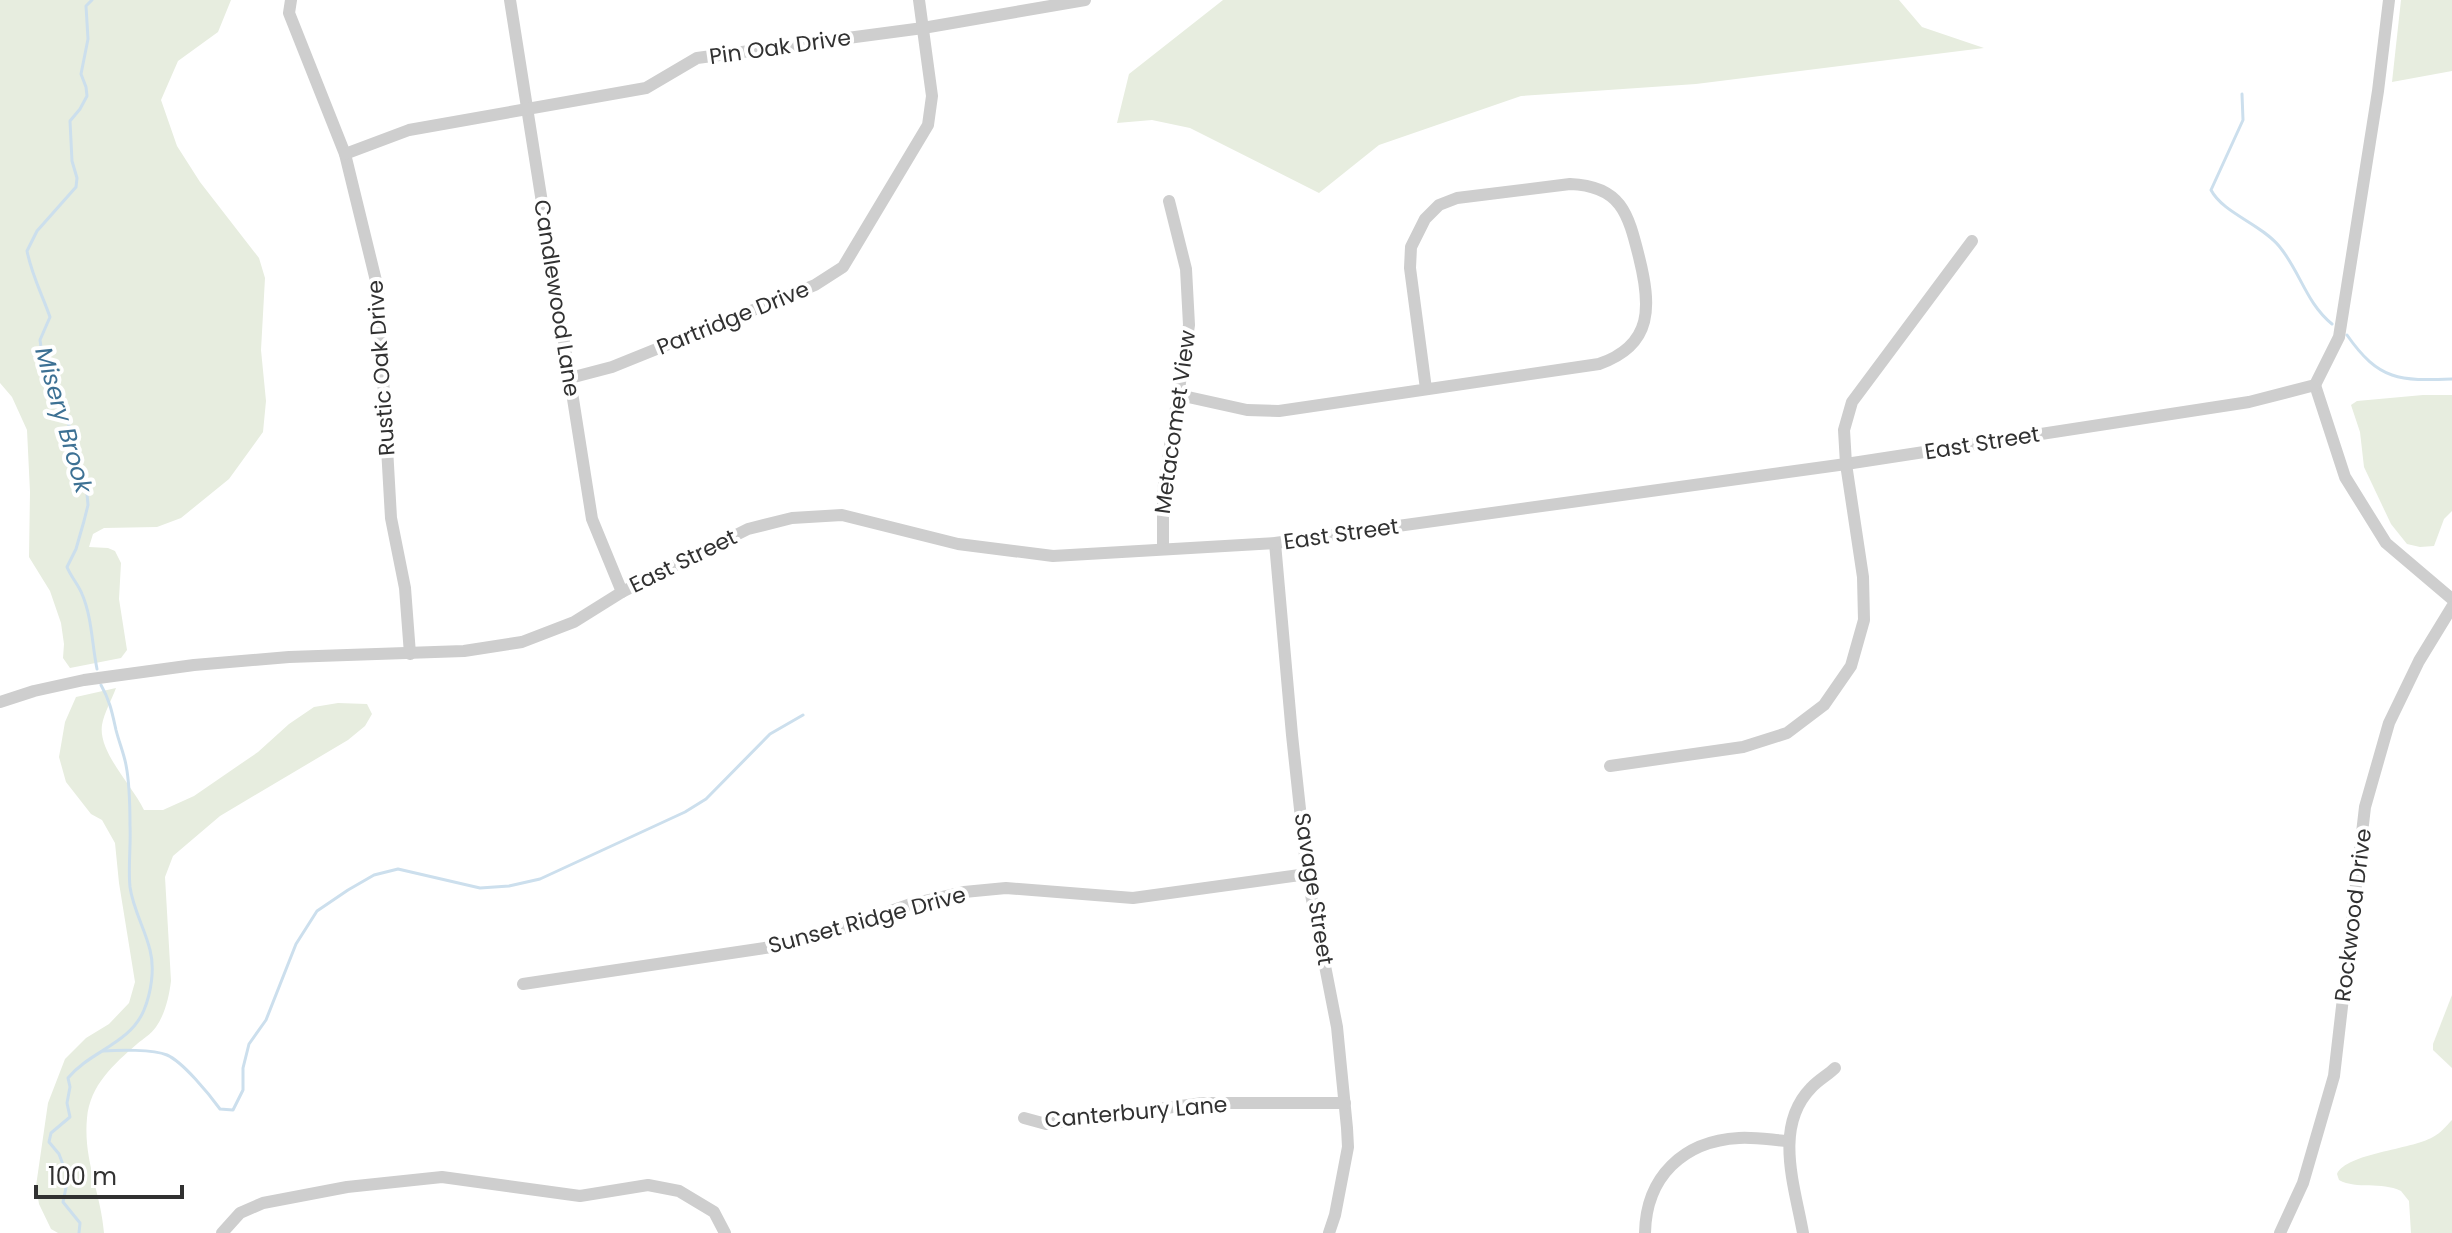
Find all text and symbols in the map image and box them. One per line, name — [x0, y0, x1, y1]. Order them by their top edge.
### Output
street label: Pin Oak Drive — [707, 22, 853, 72]
street label: Candlewood Lane — [526, 197, 588, 399]
street label: Partridge Drive — [652, 273, 814, 363]
street label: Rustic Oak Drive — [359, 279, 403, 457]
street label: Metacomet View — [1147, 328, 1203, 516]
water label: Misery Brook — [27, 343, 101, 498]
street label: East Street — [1922, 419, 2042, 467]
street label: East Street — [1281, 511, 1401, 557]
street label: East Street — [624, 522, 742, 600]
street label: Savage Street — [1287, 811, 1341, 967]
street label: Rockwood Drive — [2327, 827, 2379, 1003]
street label: Sunset Ridge Drive — [765, 879, 969, 961]
street label: Canterbury Lane — [1043, 1089, 1229, 1135]
scale bar — [36, 1149, 182, 1199]
text: 100 m — [48, 1160, 117, 1193]

